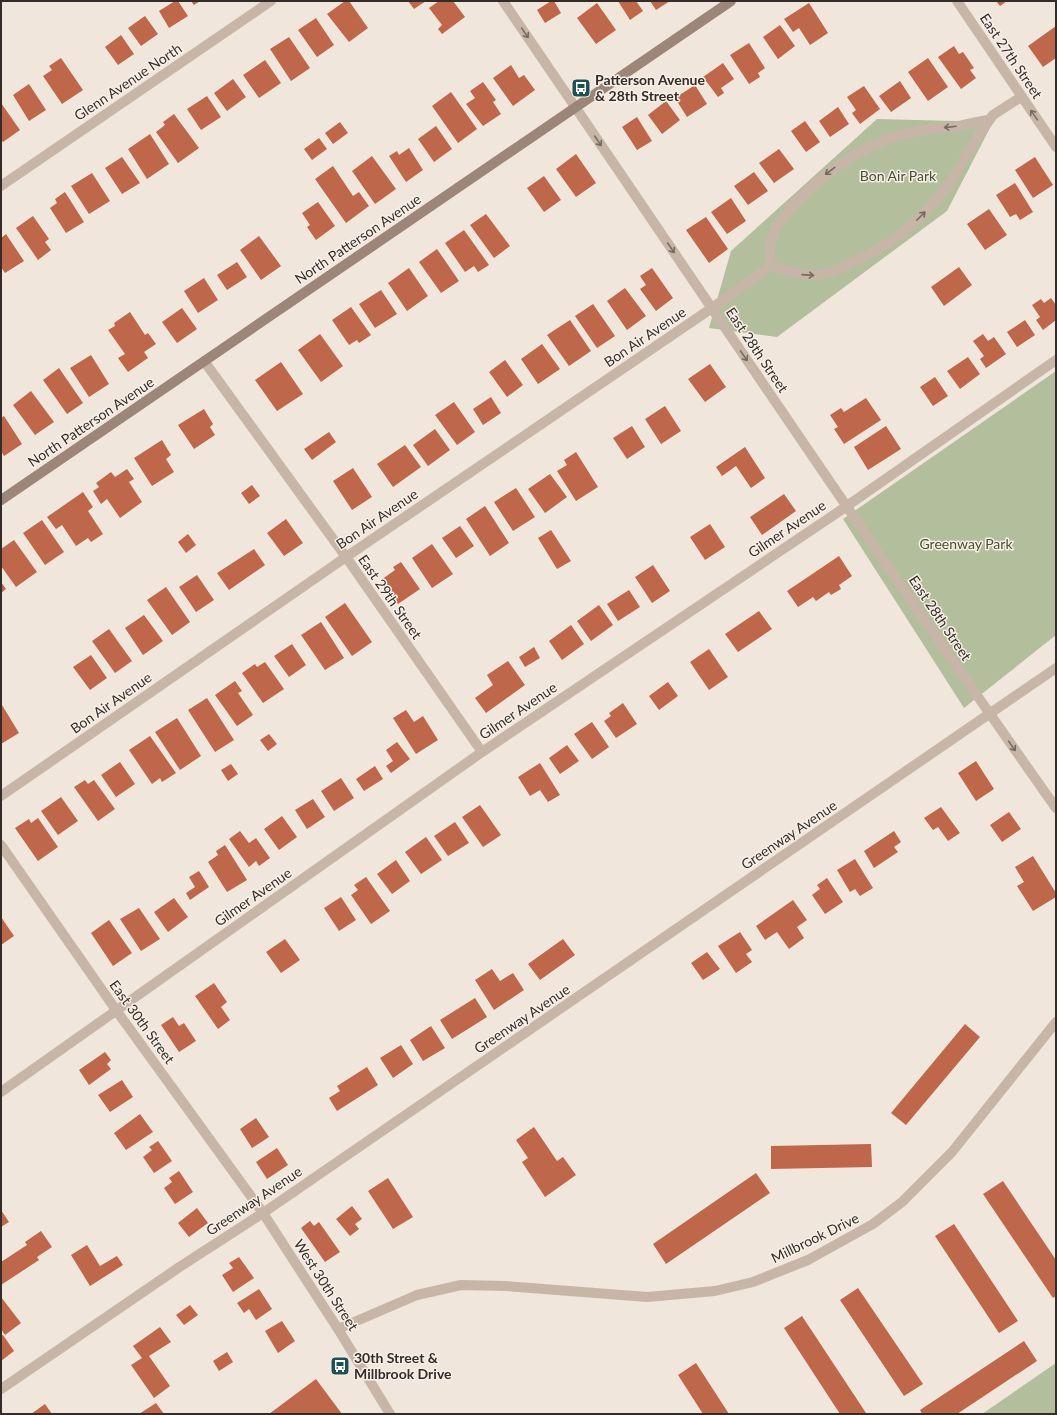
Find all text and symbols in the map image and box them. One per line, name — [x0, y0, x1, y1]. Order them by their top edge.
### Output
street label: East 27th Street — [977, 10, 1046, 102]
one-way arrow — [521, 27, 529, 38]
street label: Glenn Avenue North — [71, 39, 185, 124]
place label: Patterson Avenue & 28th Street — [595, 71, 706, 104]
bus stop icon: Patterson Avenue & 28th Street — [570, 77, 592, 99]
one-way arrow — [1030, 109, 1038, 120]
one-way arrow — [944, 123, 957, 131]
one-way arrow — [594, 135, 602, 146]
one-way arrow — [824, 166, 835, 175]
park label: Bon Air Park — [860, 167, 937, 184]
street label: North Patterson Avenue — [292, 190, 424, 287]
one-way arrow — [916, 211, 926, 221]
one-way arrow — [667, 242, 675, 253]
one-way arrow — [801, 271, 814, 278]
street label: Bon Air Avenue — [601, 303, 689, 370]
street label: East 28th Street — [723, 304, 792, 396]
one-way arrow — [740, 350, 748, 361]
street label: North Patterson Avenue — [25, 373, 157, 470]
street label: Bon Air Avenue — [333, 485, 421, 552]
street label: Gilmer Avenue — [745, 496, 829, 561]
park label: Greenway Park — [920, 535, 1013, 552]
street label: East 29th Street — [355, 551, 426, 642]
street label: East 28th Street — [906, 572, 975, 664]
street label: Bon Air Avenue — [67, 668, 154, 737]
street label: Gilmer Avenue — [476, 678, 560, 743]
one-way arrow — [1008, 741, 1016, 752]
street label: Greenway Avenue — [738, 796, 840, 873]
street label: Gilmer Avenue — [211, 864, 294, 929]
street label: East 30th Street — [106, 977, 178, 1067]
street label: Greenway Avenue — [471, 980, 573, 1057]
street label: Greenway Avenue — [203, 1162, 305, 1239]
street label: Millbrook Drive — [768, 1209, 861, 1266]
street label: West 30th Street — [291, 1236, 362, 1334]
place label: 30th Street & Millbrook Drive — [354, 1349, 452, 1382]
bus stop icon: 30th Street & Millbrook Drive — [329, 1355, 351, 1377]

